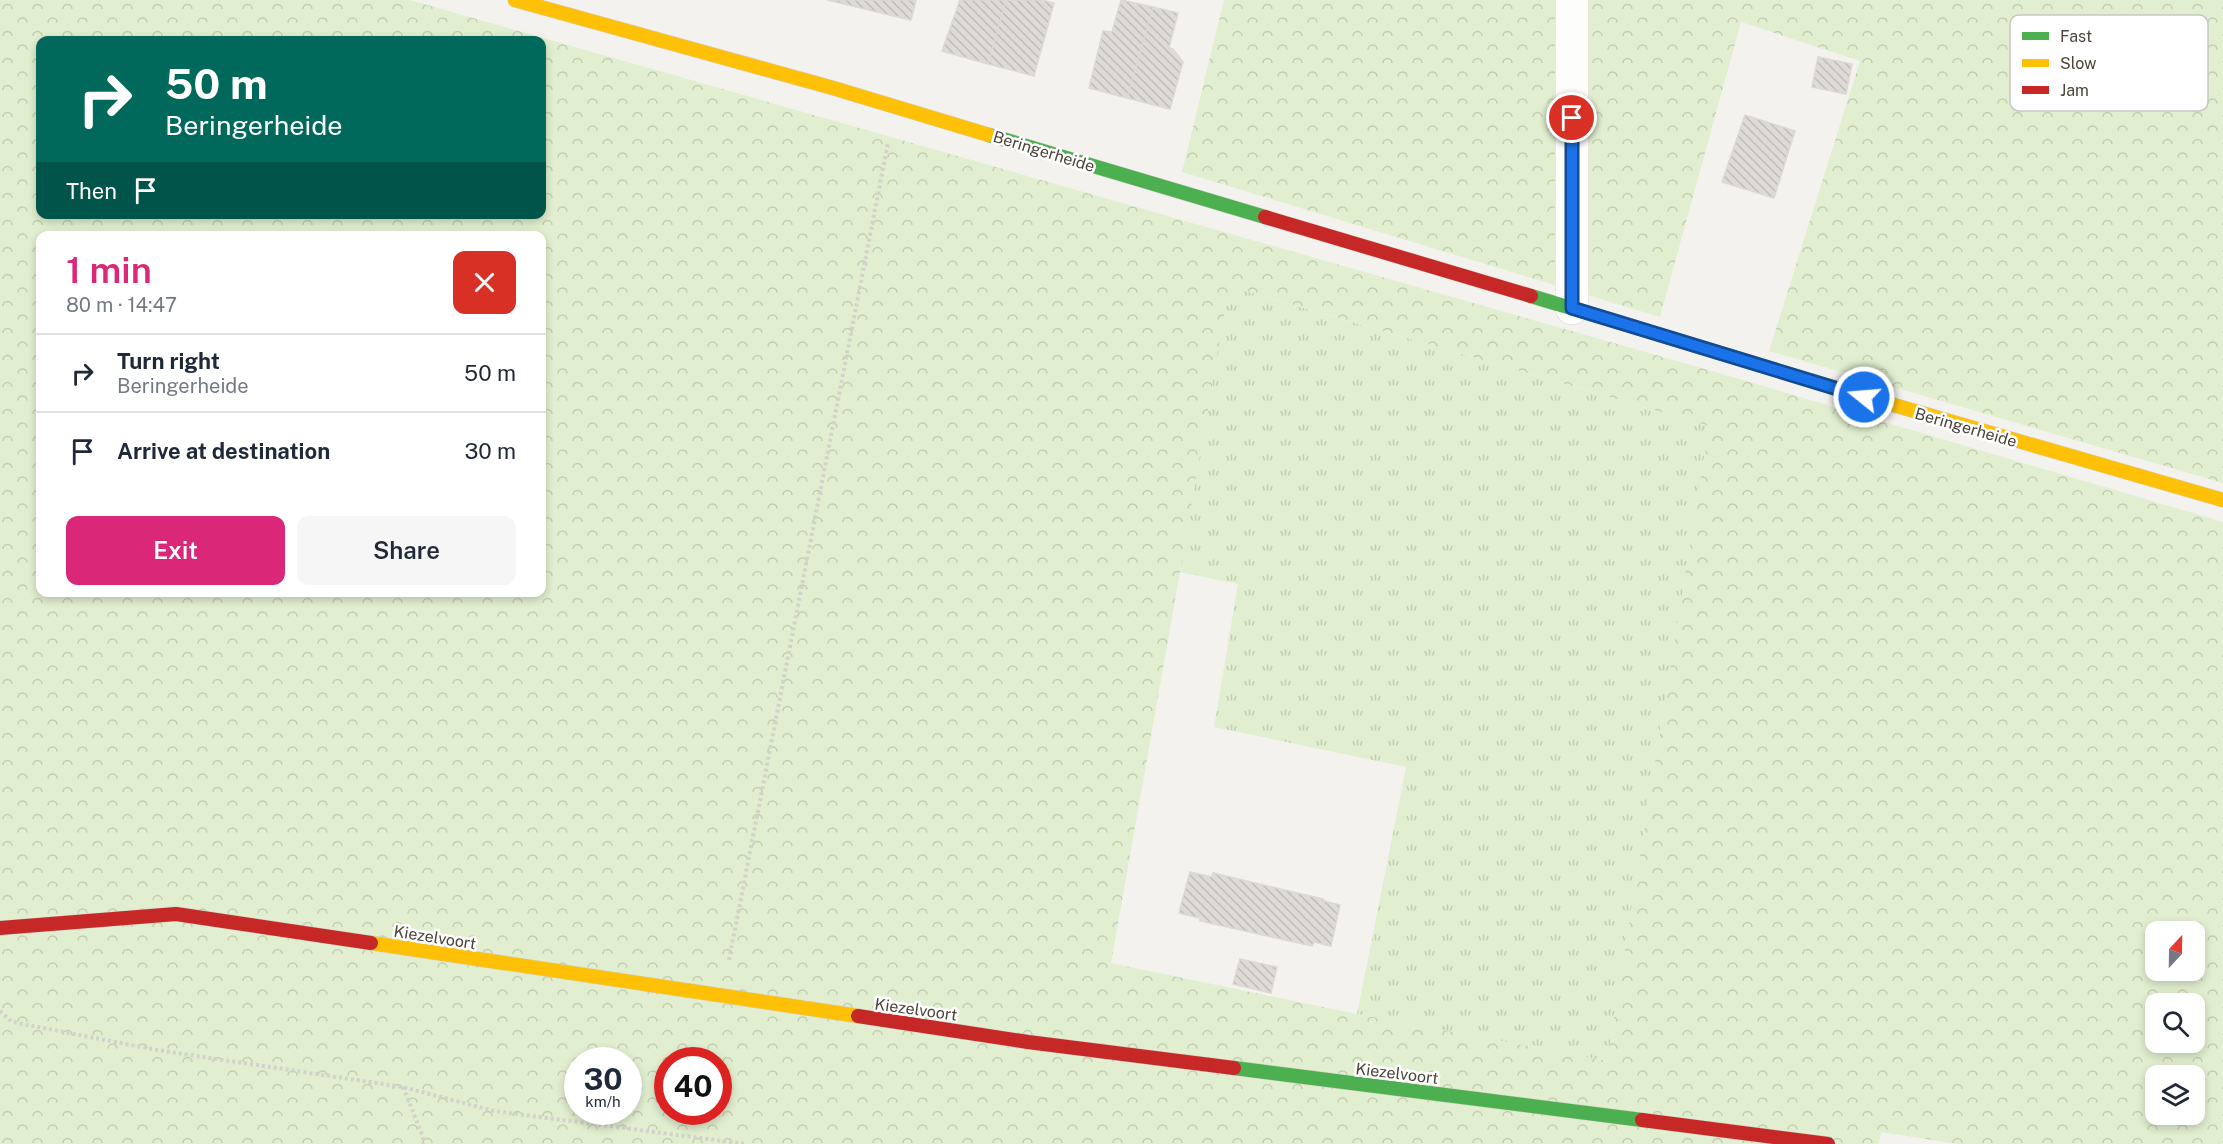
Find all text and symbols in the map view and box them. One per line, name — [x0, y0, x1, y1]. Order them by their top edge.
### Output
legend — [2010, 15, 2208, 111]
text: Fast — [2060, 27, 2092, 46]
text: Slow — [2060, 54, 2097, 73]
text: 50 m — [165, 59, 268, 108]
icon: right — [66, 60, 144, 138]
text: Jam — [2060, 81, 2089, 100]
pin — [1546, 92, 1597, 143]
icon: arrive — [1555, 101, 1588, 134]
text: Beringerheide — [165, 109, 343, 141]
street label: Beringerheide — [991, 127, 1097, 176]
icon: arrive — [129, 174, 162, 207]
text: Then — [66, 178, 117, 204]
text: 1 min — [66, 249, 152, 291]
button: close — [453, 251, 516, 314]
text: 80 m · 14:47 — [66, 293, 177, 317]
text: Turn right — [117, 348, 220, 374]
icon: right — [66, 357, 99, 390]
text: 50 m — [464, 360, 516, 386]
position arrow — [1832, 365, 1896, 429]
text: Beringerheide — [117, 374, 249, 398]
street label: Beringerheide — [1913, 404, 2019, 451]
icon: arrive — [66, 435, 99, 468]
text: Arrive at destination — [117, 438, 330, 464]
text: 30 m — [464, 438, 516, 464]
button: Exit — [66, 516, 285, 585]
button: Share — [297, 516, 516, 585]
north arrow — [2145, 921, 2205, 981]
map controls — [2145, 921, 2205, 1125]
street label: Kiezelvoort — [392, 922, 478, 953]
button: search — [2145, 993, 2205, 1053]
street label: Kiezelvoort — [873, 994, 958, 1025]
speed limit sign: 40 — [654, 1047, 732, 1125]
street label: Kiezelvoort — [1354, 1059, 1439, 1088]
text: 30 — [583, 1061, 623, 1097]
button: layers — [2145, 1065, 2205, 1125]
text: km/h — [585, 1093, 621, 1110]

